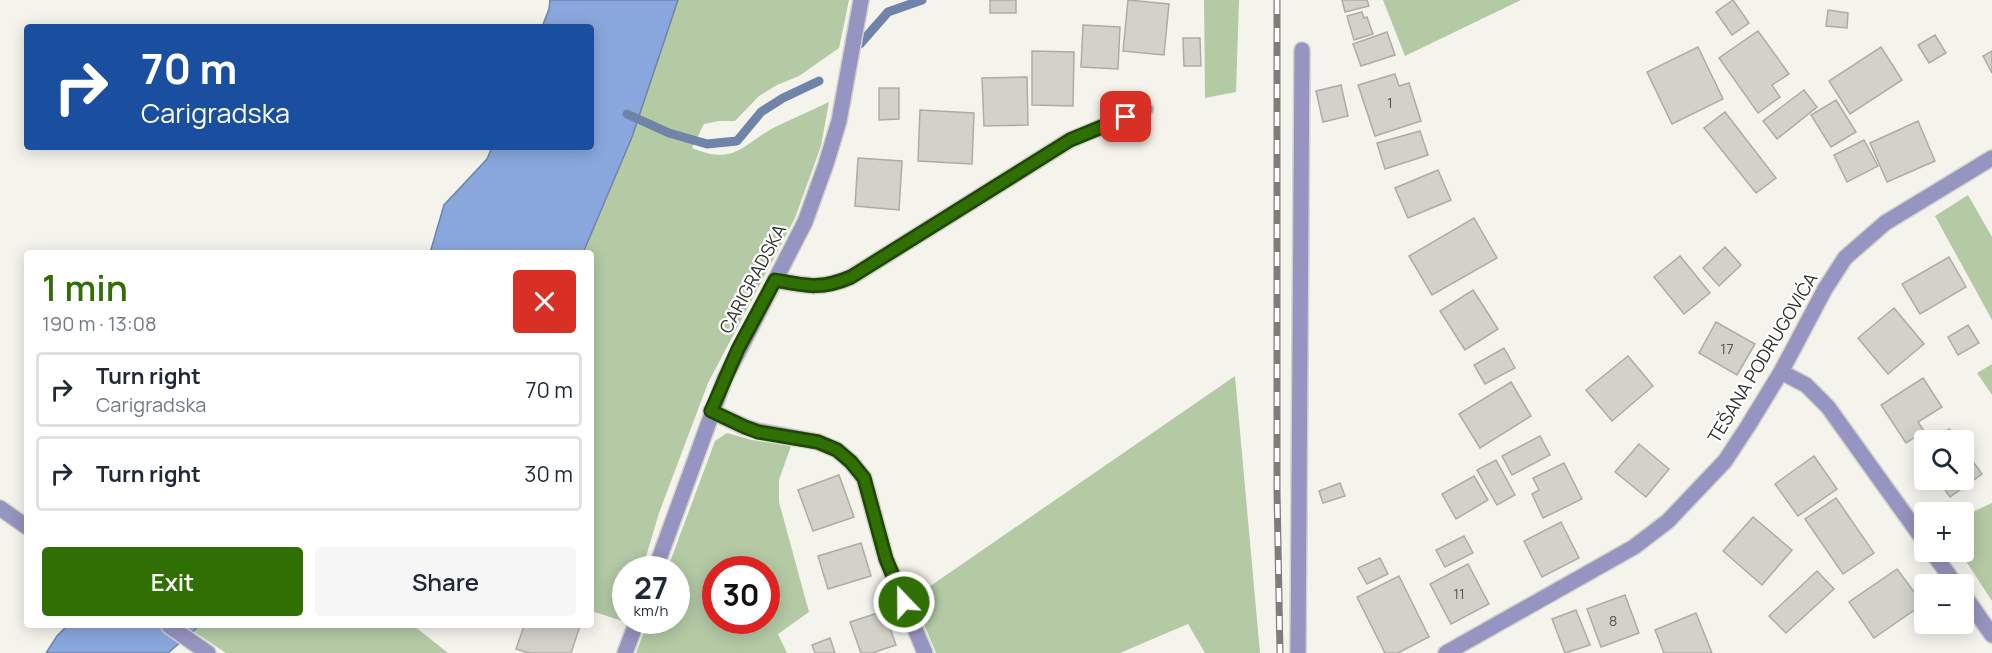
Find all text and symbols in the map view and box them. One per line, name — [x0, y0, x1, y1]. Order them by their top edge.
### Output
text: 70 m — [141, 39, 237, 97]
icon: right — [42, 48, 120, 126]
pin — [1100, 91, 1151, 142]
house number: 1 — [1387, 92, 1393, 113]
text: Carigradska — [141, 94, 290, 131]
icon: arrive — [1109, 100, 1142, 133]
street label: CARIGRADSKA — [713, 219, 791, 337]
text: 1 min — [42, 263, 128, 312]
street label: TEŠANA PODRUGOVIĆA — [1702, 267, 1823, 447]
button: close — [513, 270, 576, 333]
text: 190 m · 13:08 — [42, 310, 157, 337]
house number: 17 — [1720, 338, 1734, 359]
text: Turn right — [96, 361, 201, 391]
icon: right — [45, 373, 78, 406]
text: 70 m — [525, 375, 573, 405]
text: Carigradska — [96, 391, 206, 418]
map controls — [1914, 430, 1974, 634]
button: search — [1914, 430, 1974, 490]
icon: right — [45, 457, 78, 490]
text: Turn right — [96, 459, 201, 489]
text: 30 m — [524, 459, 573, 489]
button: + — [1914, 502, 1974, 562]
button: Exit — [42, 547, 303, 616]
button: Share — [315, 547, 576, 616]
speed limit sign: 30 — [702, 556, 780, 634]
text: 27 — [634, 567, 668, 608]
position arrow — [872, 570, 936, 634]
button: − — [1914, 574, 1974, 634]
house number: 11 — [1453, 583, 1465, 604]
text: km/h — [634, 600, 668, 621]
house number: 8 — [1609, 610, 1617, 631]

